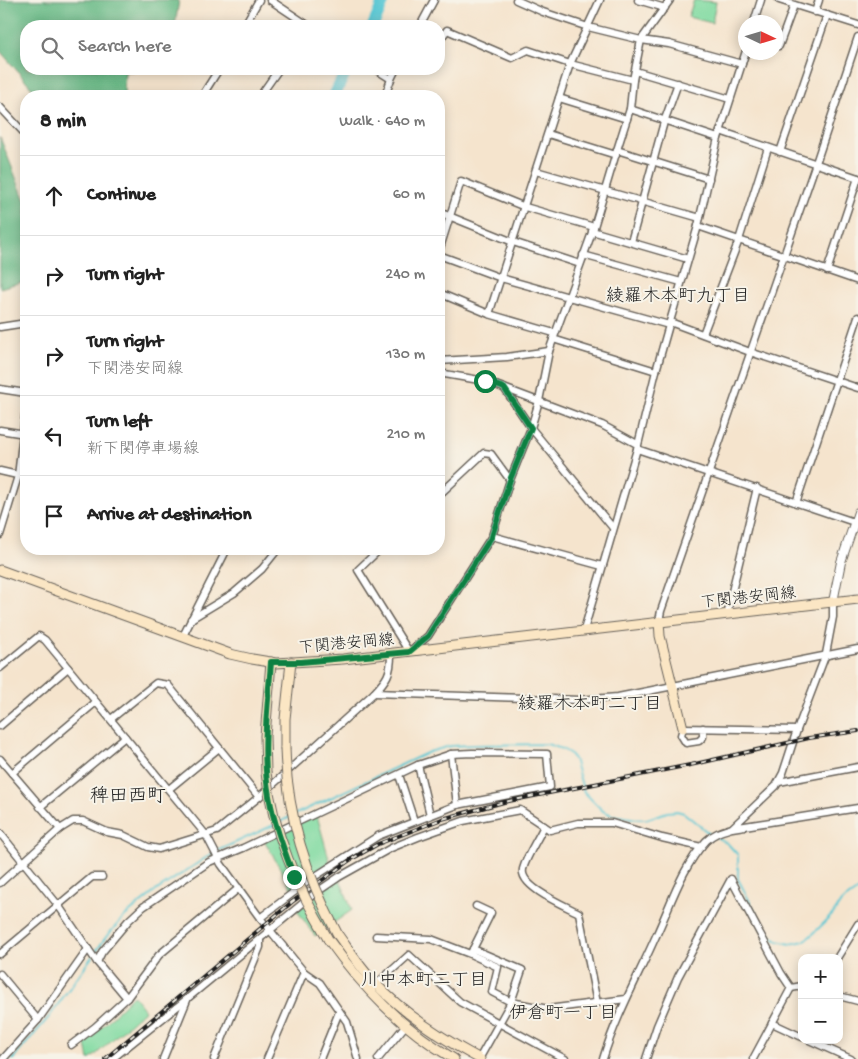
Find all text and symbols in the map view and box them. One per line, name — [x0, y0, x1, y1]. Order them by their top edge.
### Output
north arrow — [738, 15, 783, 60]
search box — [20, 20, 445, 75]
icon: search — [38, 34, 66, 62]
text: Search here — [78, 36, 172, 59]
text: 8 min — [40, 110, 86, 135]
text: Walk · 640 m — [339, 113, 425, 132]
icon: ahead — [40, 182, 68, 210]
text: Continue — [87, 184, 156, 207]
text: 60 m — [393, 186, 425, 205]
icon: right — [40, 262, 68, 290]
text: Turn right — [87, 264, 163, 287]
text: 240 m — [385, 266, 425, 285]
district label: 綾羅木本町九丁目 — [606, 286, 750, 308]
text: Turn right — [87, 331, 163, 354]
icon: right — [40, 342, 68, 370]
text: 130 m — [386, 346, 425, 365]
text: 下関港安岡線 — [87, 361, 183, 380]
route start — [474, 370, 497, 393]
text: Turn left — [87, 411, 151, 434]
icon: left — [40, 422, 68, 450]
text: 210 m — [386, 426, 425, 445]
text: 新下関停車場線 — [87, 441, 199, 460]
icon: arrive — [40, 502, 68, 530]
text: Arrive at destination — [87, 504, 251, 527]
street label: 下関港安岡線 — [699, 583, 797, 614]
street label: 下関港安岡線 — [297, 630, 395, 659]
district label: 綾羅木本町二丁目 — [518, 694, 662, 716]
district label: 稗田西町 — [90, 785, 166, 809]
route end — [283, 866, 306, 889]
map controls — [798, 954, 843, 1044]
button: + — [798, 954, 843, 999]
district label: 川中本町二丁目 — [361, 970, 487, 992]
button: − — [798, 999, 843, 1044]
district label: 伊倉町一丁目 — [509, 1003, 617, 1025]

